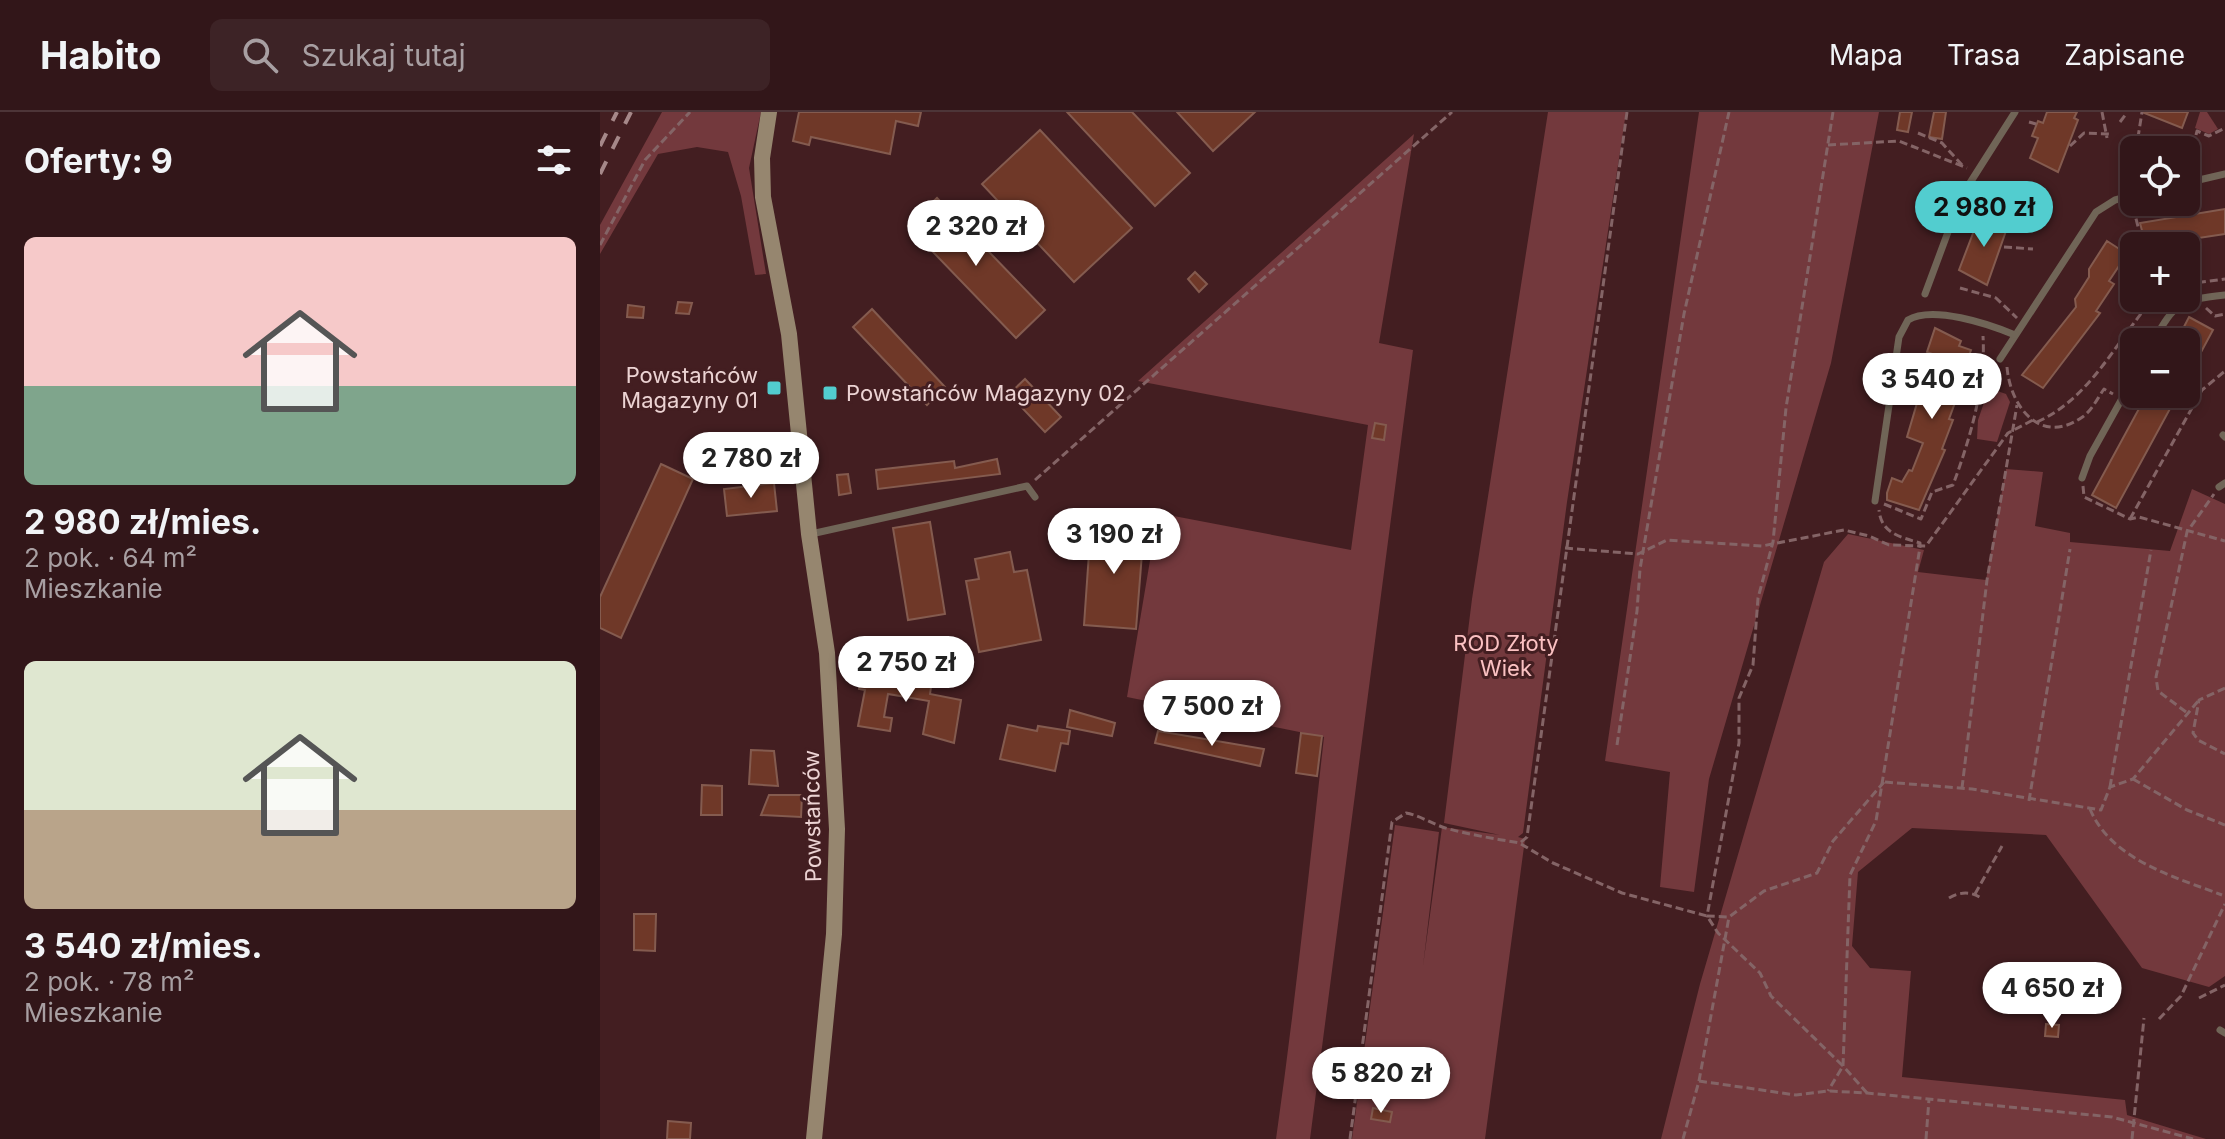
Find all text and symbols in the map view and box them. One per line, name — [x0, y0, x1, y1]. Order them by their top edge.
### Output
search box — [210, 19, 770, 91]
text: Habito — [40, 32, 162, 78]
icon: search — [238, 33, 282, 77]
text: Szukaj tutaj — [302, 37, 466, 73]
text: Mapa — [1829, 38, 1903, 72]
text: Trasa — [1947, 38, 2020, 72]
text: Zapisane — [2064, 38, 2185, 72]
map controls — [2120, 136, 2200, 408]
button: locate — [2120, 136, 2200, 216]
icon: filters — [532, 138, 576, 182]
text: Oferty: 9 — [24, 140, 173, 181]
pin: 2 980 zł — [1901, 181, 2067, 249]
text: 2 980 zł — [1933, 191, 2035, 222]
pin: 2 320 zł — [893, 200, 1059, 268]
text: 2 320 zł — [925, 210, 1027, 241]
button: + — [2120, 232, 2200, 312]
icon: home — [228, 289, 372, 433]
button: − — [2120, 328, 2200, 408]
pin: 3 540 zł — [1849, 353, 2015, 421]
place label: Powstańców Magazyny 01 — [621, 362, 758, 413]
text: 3 540 zł — [1881, 363, 1983, 394]
marker: Powstańców Magazyny 01 — [765, 379, 783, 397]
place label: Powstańców Magazyny 02 — [846, 380, 1126, 406]
marker: Powstańców Magazyny 02 — [821, 384, 839, 402]
pin: 2 780 zł — [668, 432, 834, 500]
text: 2 780 zł — [701, 442, 801, 473]
text: 2 980 zł/mies. — [24, 501, 261, 542]
pin: 3 190 zł — [1031, 508, 1197, 576]
text: 3 190 zł — [1066, 518, 1162, 549]
text: 2 pok. · 64 m² — [24, 542, 197, 573]
text: Mieszkanie — [24, 573, 163, 604]
park label: ROD Złoty Wiek — [1453, 630, 1559, 681]
pin: 2 750 zł — [823, 636, 989, 704]
text: 2 750 zł — [856, 646, 956, 677]
pin: 7 500 zł — [1129, 680, 1295, 748]
text: 7 500 zł — [1161, 690, 1263, 721]
icon: home — [228, 713, 372, 857]
street label: Powstańców — [798, 750, 826, 882]
text: 3 540 zł/mies. — [24, 925, 262, 966]
pin: 4 650 zł — [1969, 962, 2135, 1030]
text: 2 pok. · 78 m² — [24, 966, 195, 997]
text: 4 650 zł — [2001, 972, 2103, 1003]
text: Mieszkanie — [24, 997, 163, 1028]
pin: 5 820 zł — [1298, 1047, 1464, 1115]
text: 5 820 zł — [1330, 1057, 1432, 1088]

